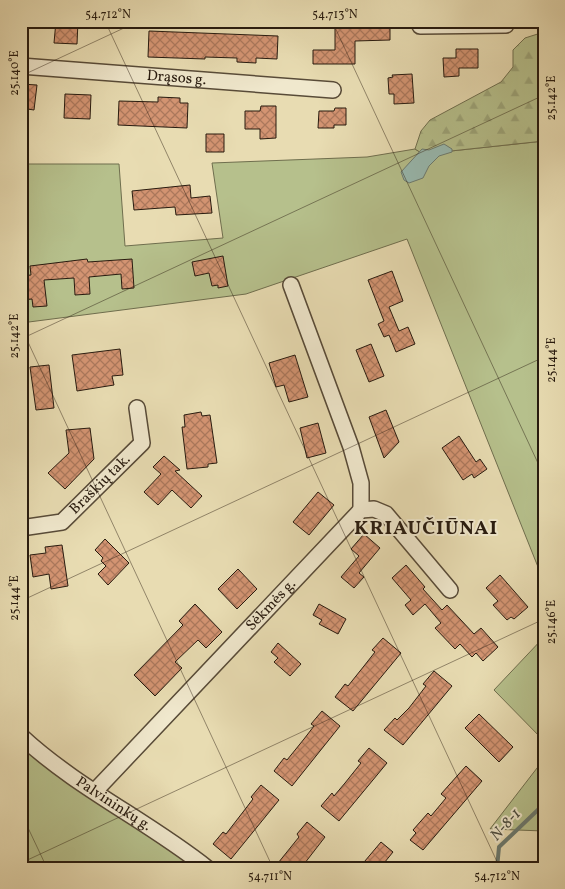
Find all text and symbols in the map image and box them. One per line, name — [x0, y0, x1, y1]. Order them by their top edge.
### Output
text: 54.712°N — [85, 7, 131, 23]
text: 54.713°N — [312, 7, 358, 23]
text: 25.140°E — [7, 50, 23, 96]
street label: Drąsos g. — [146, 65, 207, 91]
text: 25.142°E — [544, 76, 560, 120]
text: 25.142°E — [7, 314, 23, 358]
text: 25.144°E — [544, 337, 560, 383]
street label: Braškių tak. — [65, 449, 135, 519]
district label: KRIAUČIŪNAI — [354, 515, 498, 543]
street label: Sėkmės g. — [241, 574, 301, 636]
text: 25.144°E — [7, 575, 23, 621]
text: 25.146°E — [544, 600, 560, 644]
street label: Palvininkų g. — [71, 772, 156, 836]
water label: N-8-1 — [485, 804, 527, 846]
text: 54.711°N — [248, 869, 292, 885]
text: 54.712°N — [474, 869, 520, 885]

